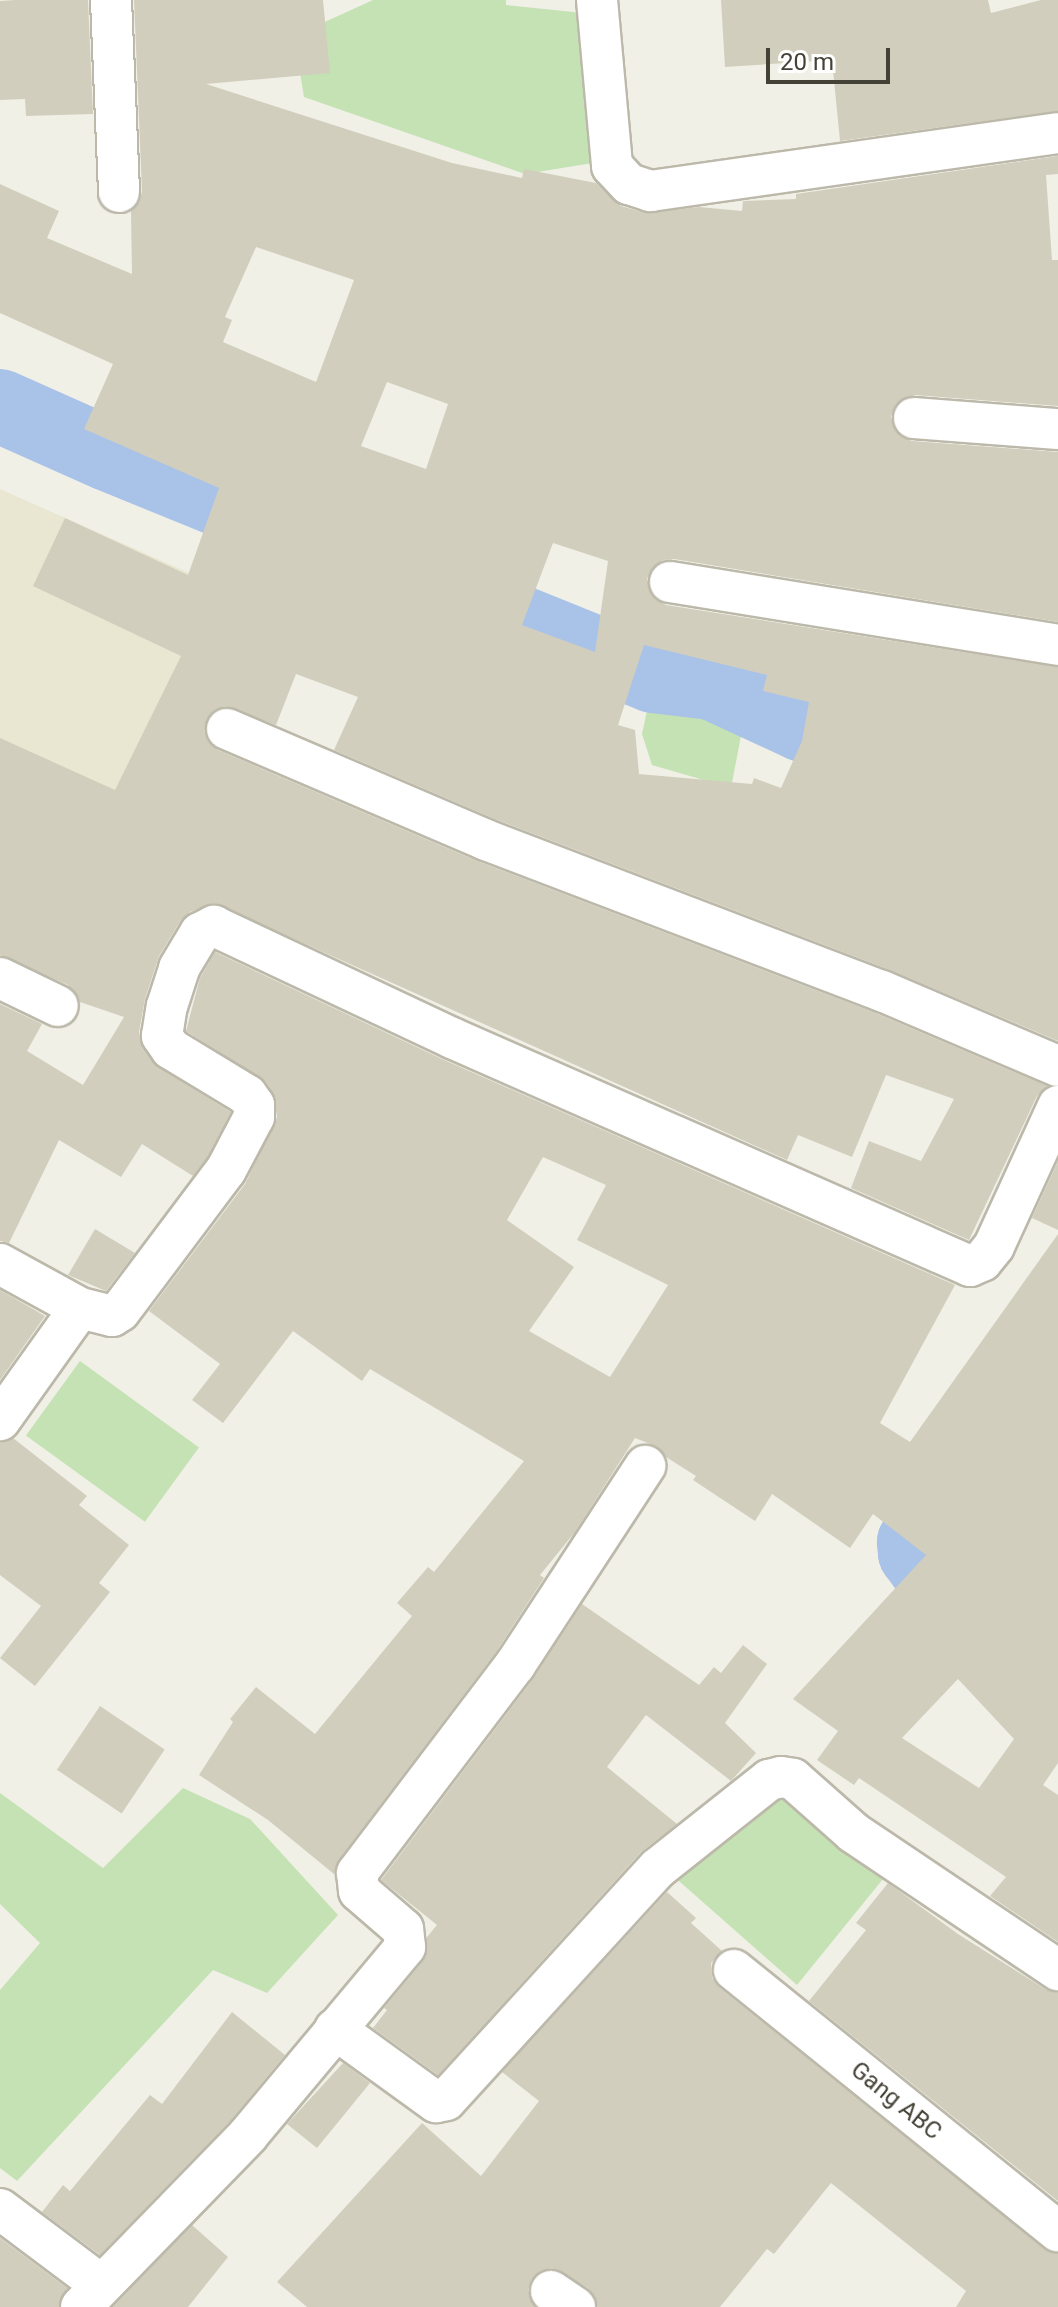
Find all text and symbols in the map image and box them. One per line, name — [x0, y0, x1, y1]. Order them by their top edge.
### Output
scale bar — [770, 32, 894, 82]
text: 20 m — [780, 48, 834, 76]
street label: Gang ABC — [845, 2056, 947, 2146]

